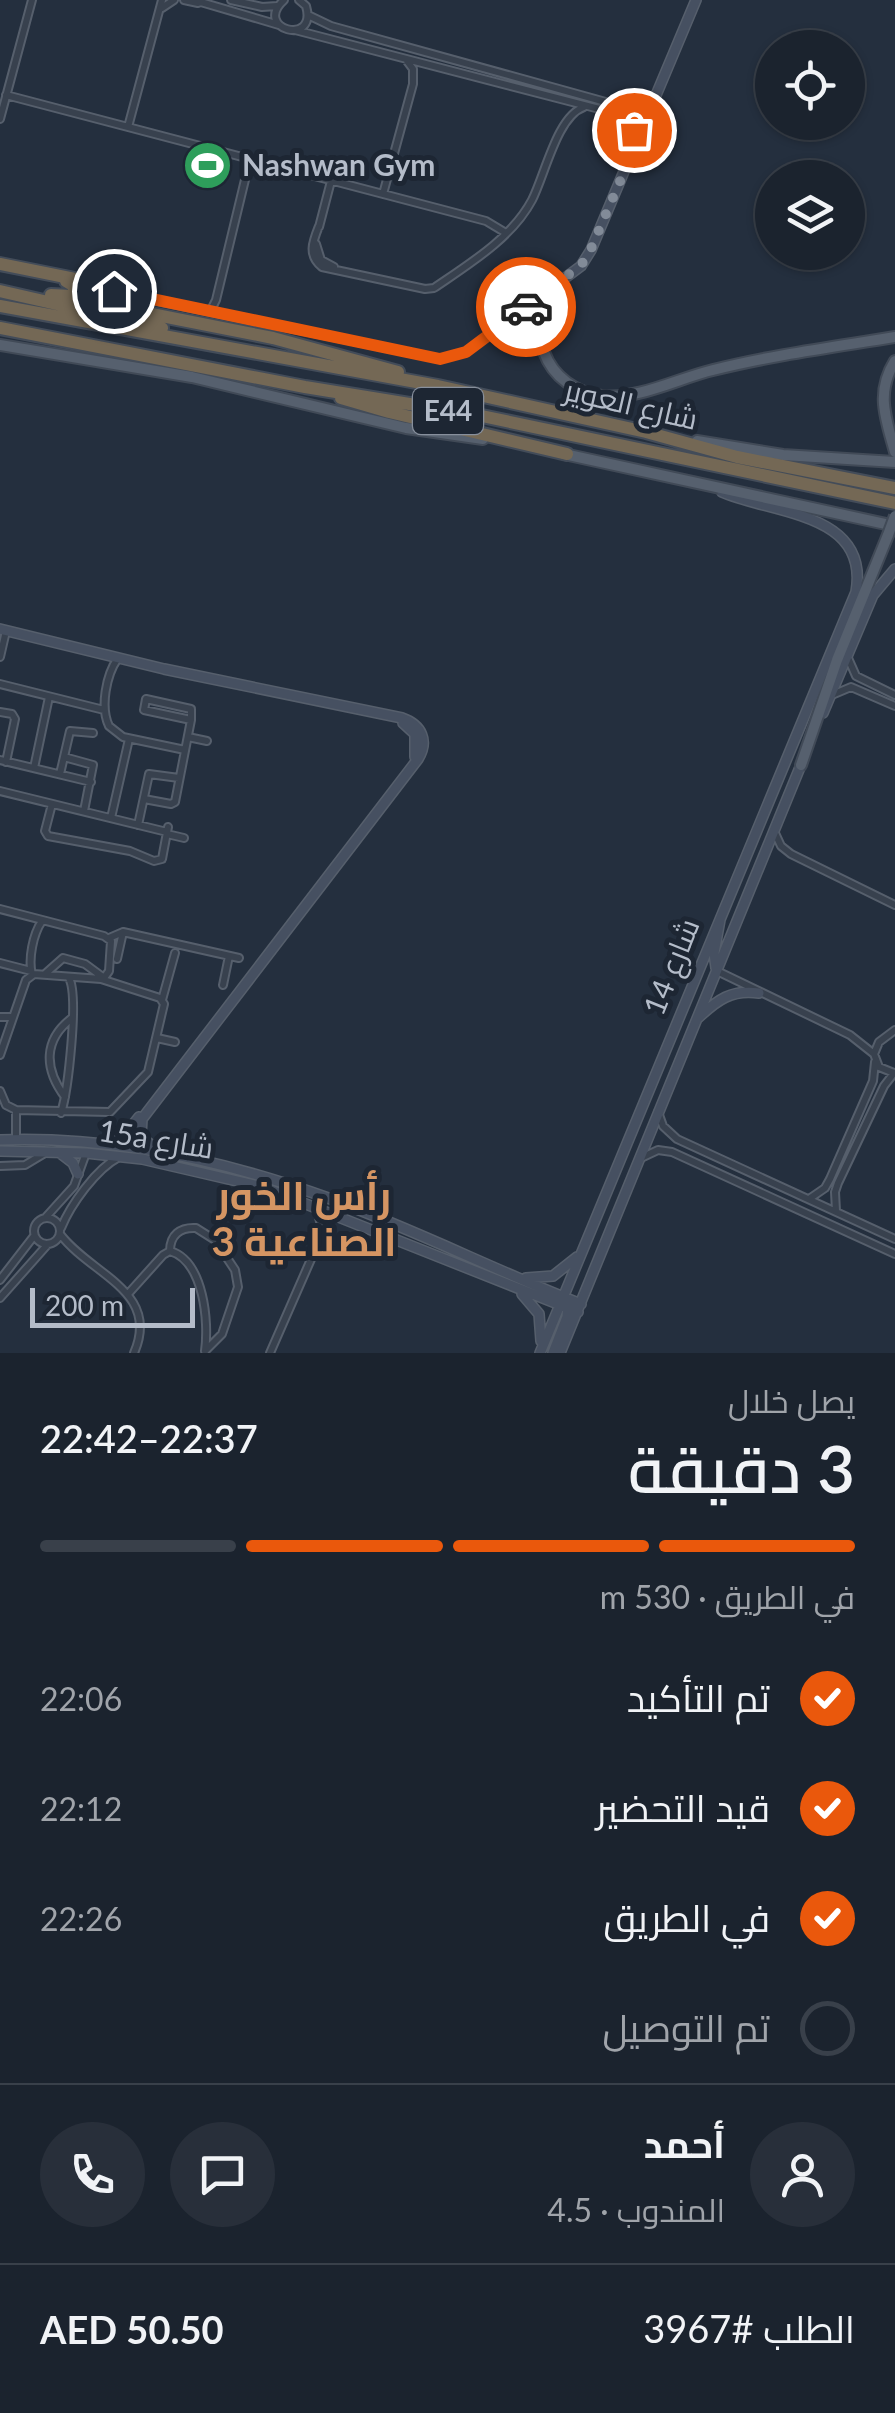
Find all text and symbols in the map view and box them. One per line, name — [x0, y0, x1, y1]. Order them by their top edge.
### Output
map controls — [755, 30, 865, 270]
button: locate — [755, 30, 865, 140]
pin — [592, 88, 677, 173]
icon: bag — [607, 103, 662, 158]
sports icon: Nashwan Gym — [181, 140, 233, 192]
place label: Nashwan Gym — [242, 146, 435, 182]
button: layers — [755, 160, 865, 270]
pin — [72, 249, 157, 334]
courier — [476, 257, 576, 357]
icon: home — [87, 264, 142, 319]
icon: car — [499, 280, 554, 335]
street label: شارع العوير — [559, 370, 702, 440]
road number: E44 — [413, 388, 483, 434]
street label: شارع 14 — [635, 913, 709, 1021]
street label: 15a شارع — [96, 1111, 216, 1169]
district label: رأس الخور الصناعية 3 — [211, 1170, 397, 1265]
scale bar — [30, 1283, 195, 1328]
text: 200 m — [45, 1288, 124, 1322]
text: يصل خلال — [728, 1381, 855, 1420]
text: 22:37–22:42 — [40, 1415, 258, 1461]
text: 3 دقيقة — [628, 1429, 855, 1507]
text: في الطريق · 530 m — [600, 1577, 855, 1616]
icon: check — [800, 1671, 855, 1726]
text: تم التأكيد — [627, 1674, 770, 1720]
text: 22:06 — [40, 1679, 122, 1718]
icon: check — [800, 1781, 855, 1836]
text: قيد التحضير — [596, 1784, 770, 1830]
text: 22:12 — [40, 1789, 122, 1828]
icon: check — [800, 1891, 855, 1946]
text: في الطريق — [603, 1894, 770, 1940]
text: 22:26 — [40, 1899, 122, 1938]
text: تم التوصيل — [602, 2004, 770, 2050]
text: أحمد — [644, 2120, 725, 2166]
button: phone — [40, 2122, 145, 2227]
button: chat — [170, 2122, 275, 2227]
button: person — [750, 2122, 855, 2227]
text: المندوب · 4.5 — [547, 2190, 725, 2229]
text: الطلب #3967 — [643, 2305, 855, 2351]
text: AED 50.50 — [40, 2306, 224, 2352]

